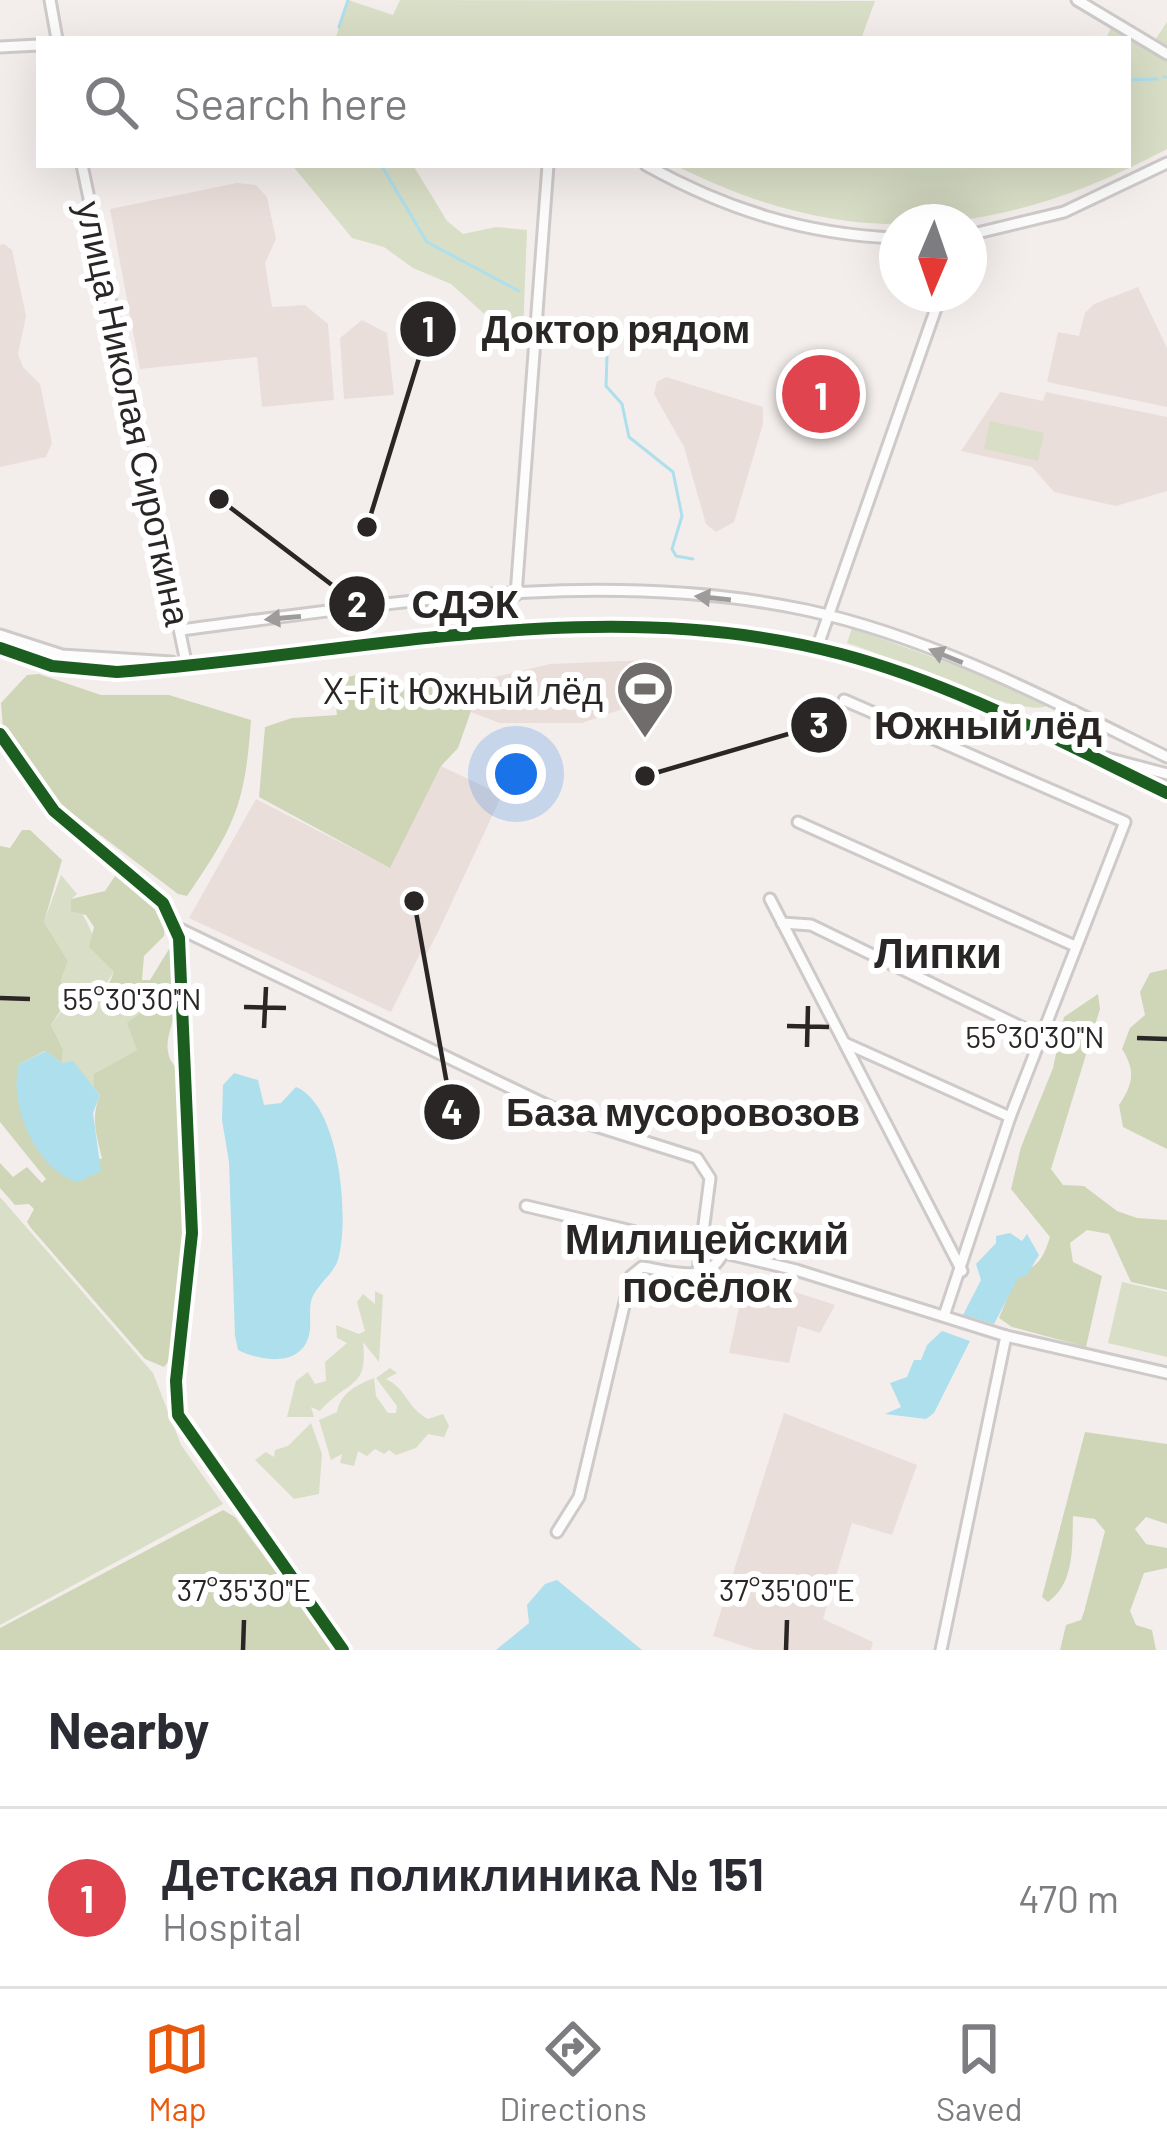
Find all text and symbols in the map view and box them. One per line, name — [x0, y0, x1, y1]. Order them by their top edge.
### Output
search box — [36, 36, 1131, 168]
icon: search — [78, 69, 144, 135]
text: Search here — [174, 75, 408, 129]
street label: улица Николая Сироткина — [68, 197, 201, 630]
north arrow — [879, 204, 987, 312]
callout: Доктор рядом — [398, 292, 774, 367]
text: Доктор рядом — [482, 304, 750, 351]
text: 1 — [422, 306, 434, 349]
pin: 1 — [782, 349, 860, 439]
callout: СДЭК — [327, 566, 542, 641]
text: СДЭК — [412, 579, 519, 626]
text: 2 — [347, 581, 367, 624]
one-way arrow — [694, 588, 731, 607]
one-way arrow — [264, 609, 301, 628]
one-way arrow — [928, 646, 964, 665]
sports icon: X-Fit Южный лёд — [614, 658, 676, 740]
place label: X-Fit Южный лёд — [323, 668, 603, 712]
callout: Южный лёд — [789, 688, 1126, 763]
text: Южный лёд — [874, 700, 1102, 747]
text: 3 — [809, 702, 829, 745]
your location — [486, 744, 546, 804]
district label: Липки — [874, 926, 1002, 976]
text: 55°30'30"N — [62, 980, 202, 1016]
text: 55°30'30"N — [965, 1018, 1105, 1054]
callout: База мусоровозов — [422, 1075, 884, 1150]
text: База мусоровозов — [506, 1087, 860, 1134]
text: 4 — [441, 1089, 463, 1132]
district label: Милицейский посёлок — [565, 1212, 849, 1310]
text: 37°35'30"E — [177, 1571, 311, 1607]
text: 37°35'00"E — [719, 1571, 855, 1607]
text: Nearby — [48, 1698, 209, 1759]
text: Детская поликлиника № 151 — [162, 1846, 764, 1900]
text: 1 — [80, 1874, 94, 1921]
text: 470 m — [1018, 1874, 1119, 1921]
text: Hospital — [162, 1902, 302, 1949]
tab: Map — [144, 2016, 210, 2128]
tab: Directions — [499, 2016, 647, 2128]
tab: Saved — [936, 2016, 1023, 2128]

